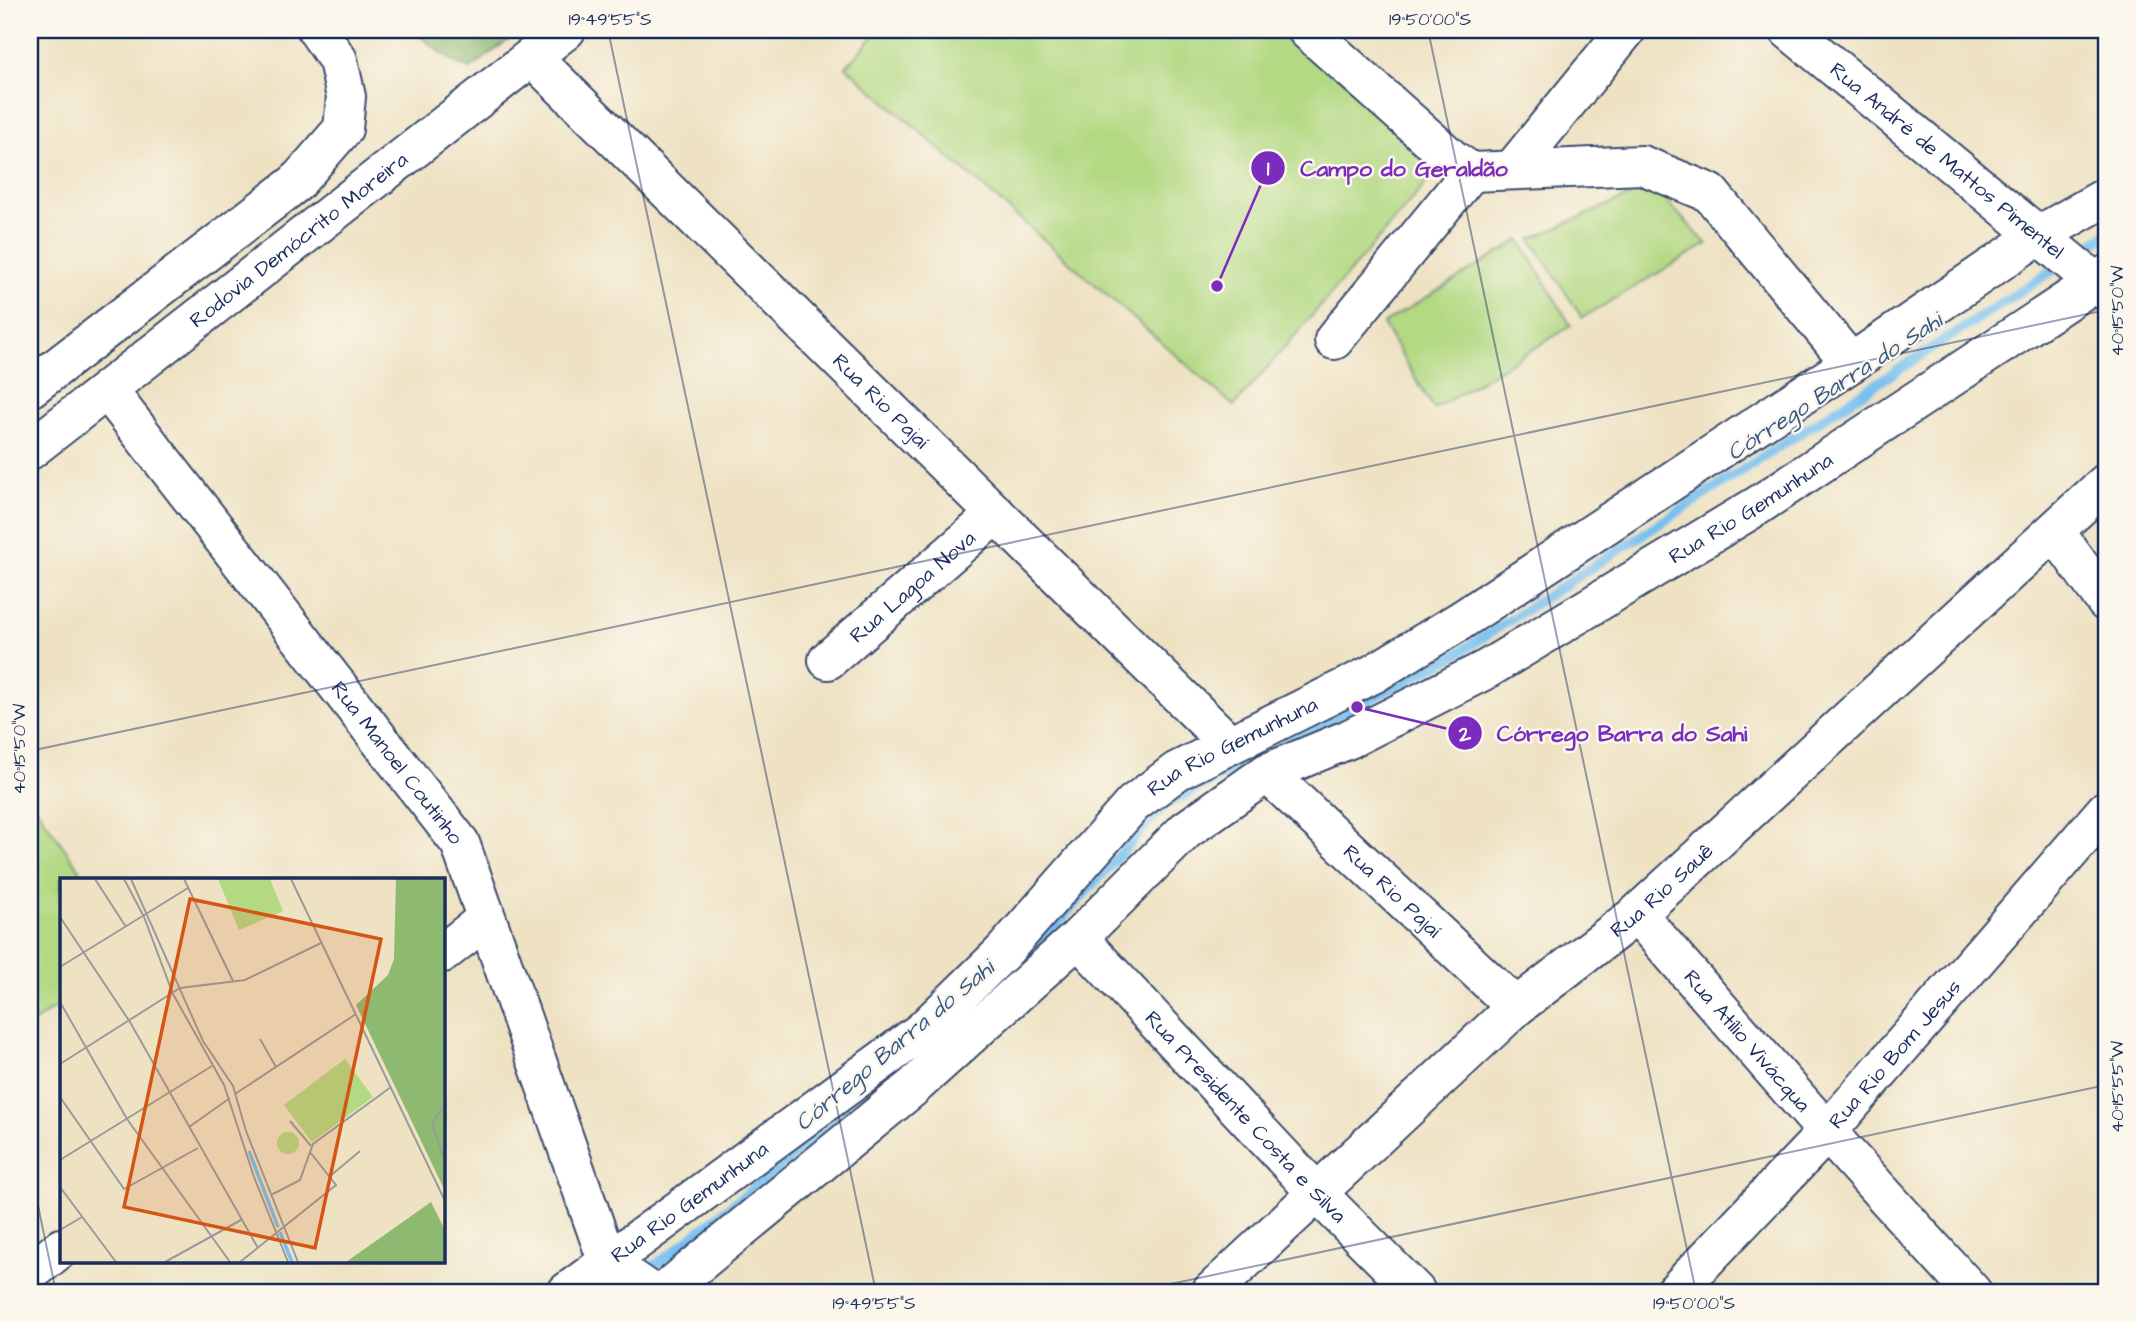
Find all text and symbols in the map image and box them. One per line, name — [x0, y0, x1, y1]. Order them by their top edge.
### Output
text: 19°49'55"S — [568, 7, 652, 32]
text: 19°50'00"S — [1389, 7, 1471, 32]
street label: Rua André de Mattos Pimentel — [1824, 56, 2070, 266]
street label: Rodovia Demócrito Moreira — [183, 145, 414, 335]
callout: Campo do Geraldão — [1251, 146, 1522, 190]
text: Campo do Geraldão — [1300, 153, 1508, 185]
text: 1 — [1267, 154, 1270, 183]
text: 40°15'50"W — [2105, 266, 2130, 356]
water label: Córrego Barra do Sahi — [1721, 304, 1951, 469]
street label: Rua Rio Pajaí — [826, 347, 936, 456]
street label: Rua Rio Gemunhuna — [1663, 446, 1839, 571]
street label: Rua Lagoa Nova — [844, 524, 982, 650]
street label: Rua Manoel Coutinho — [324, 675, 470, 851]
street label: Rua Rio Gemunhuna — [1141, 690, 1323, 804]
text: 40°15'50"W — [7, 704, 32, 794]
callout: Córrego Barra do Sahi — [1448, 711, 1761, 755]
text: Córrego Barra do Sahi — [1497, 718, 1748, 751]
text: 2 — [1458, 720, 1472, 749]
street label: Rua Rio Sauê — [1604, 837, 1720, 945]
street label: Rua Rio Pajaí — [1337, 838, 1448, 945]
inset map — [60, 878, 444, 1262]
water label: Córrego Barra do Sahi — [788, 951, 1004, 1139]
street label: Rua Atílio Vivácqua — [1677, 964, 1817, 1119]
street label: Rua Rio Bom Jesus — [1822, 973, 1968, 1135]
street label: Rua Presidente Costa e Silva — [1138, 1004, 1353, 1230]
text: 40°15'55"W — [2105, 1041, 2130, 1133]
street label: Rua Rio Gemunhuna — [605, 1135, 775, 1270]
text: 19°49'55"S — [832, 1291, 916, 1316]
text: 19°50'00"S — [1653, 1291, 1735, 1316]

